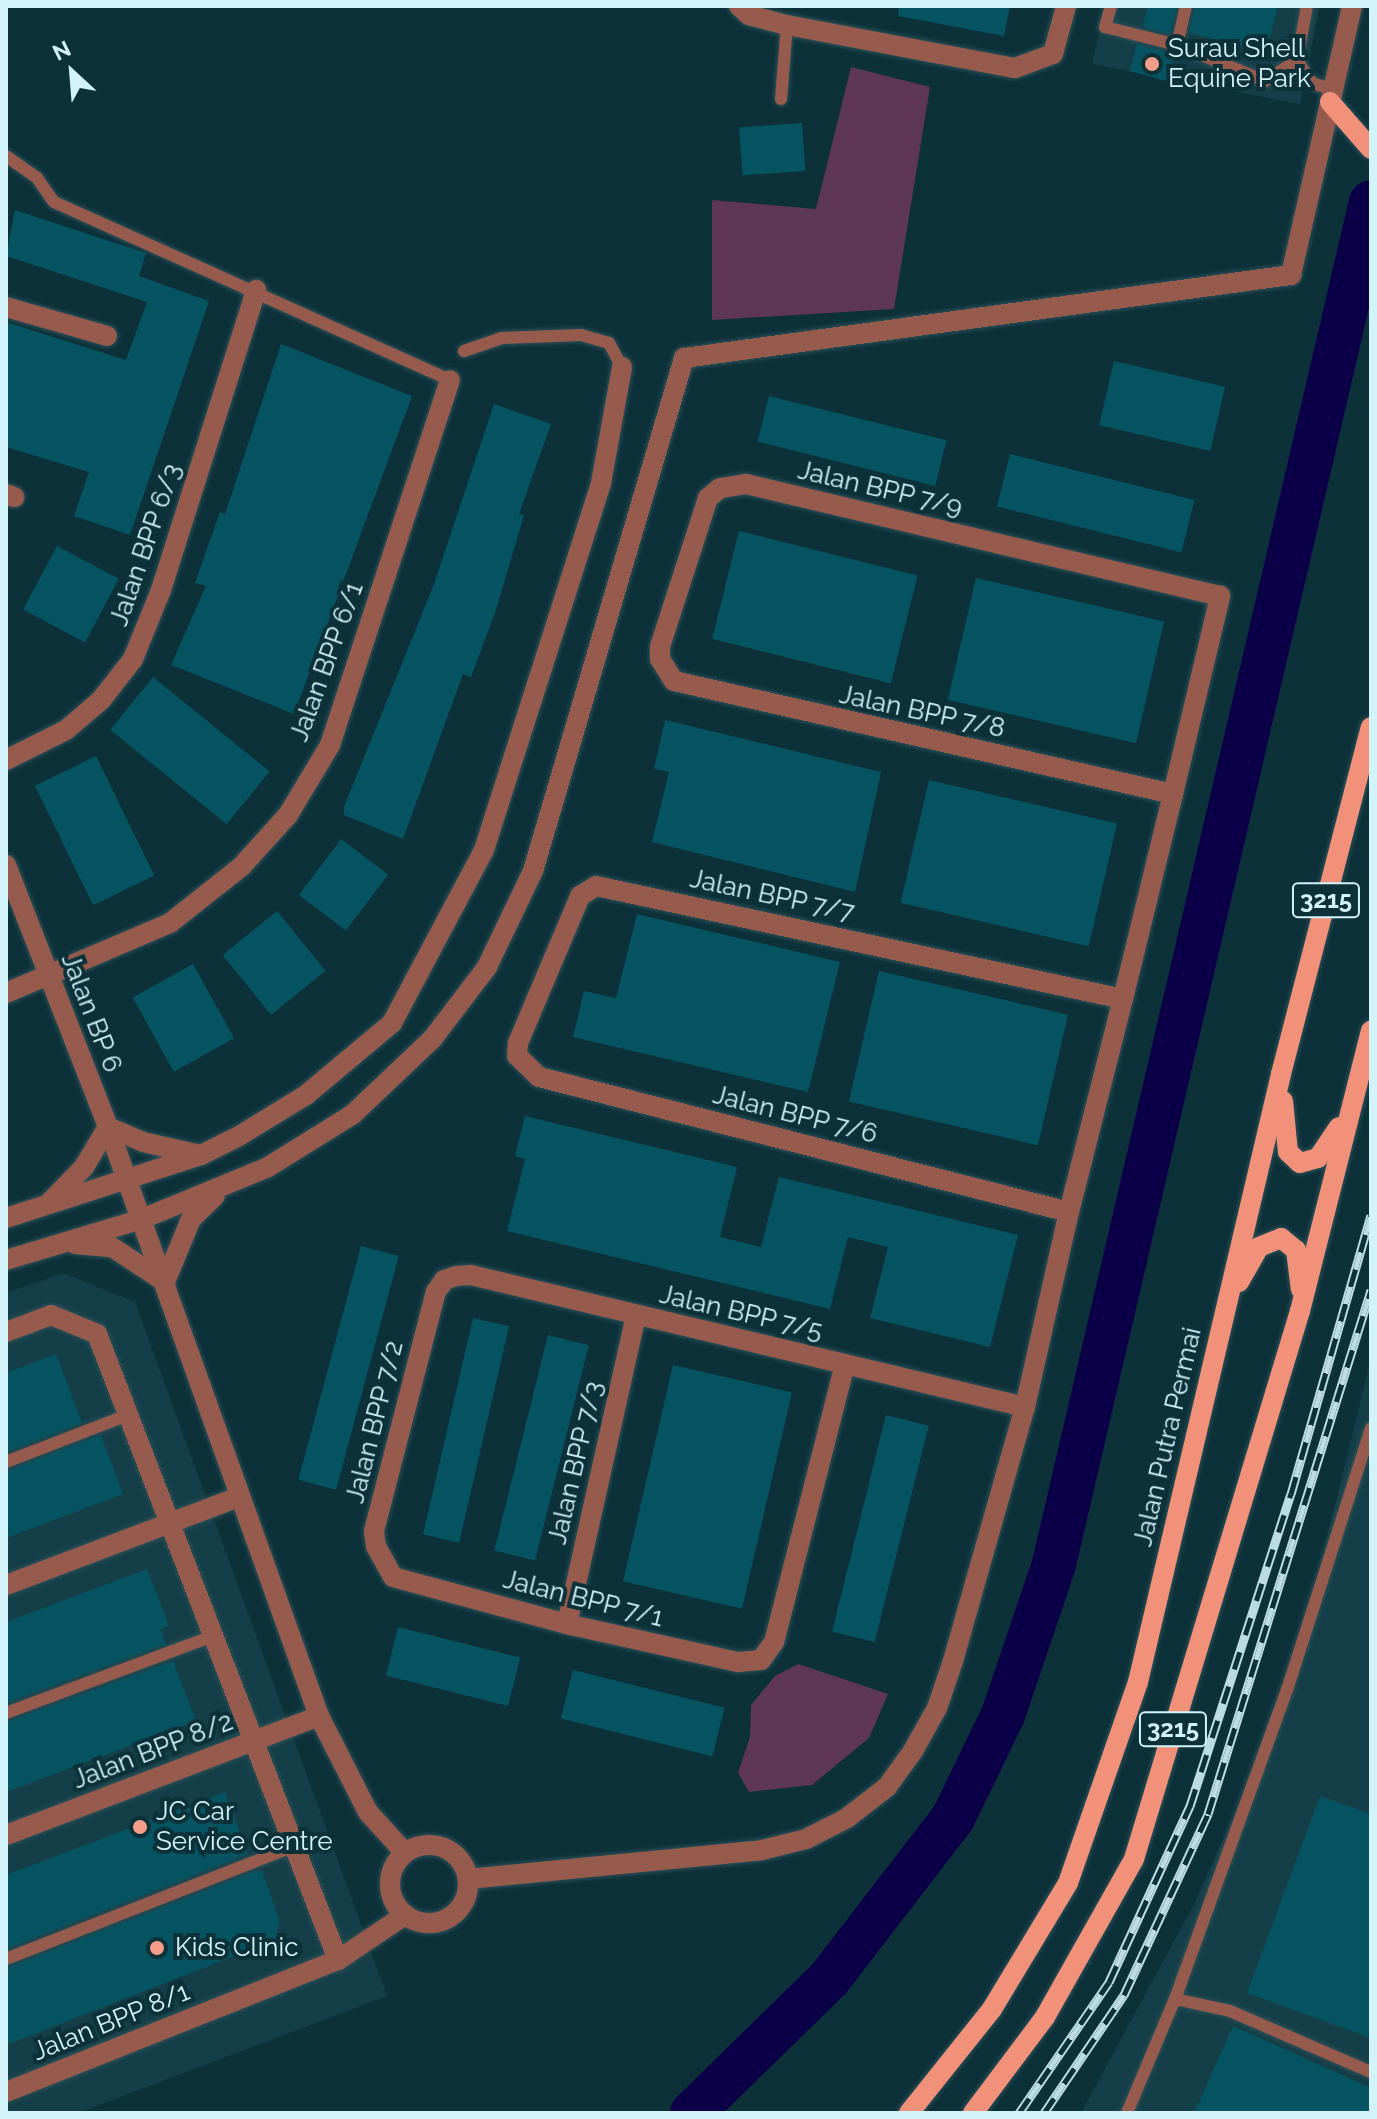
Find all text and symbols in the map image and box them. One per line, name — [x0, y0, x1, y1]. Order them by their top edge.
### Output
north arrow — [32, 32, 112, 112]
place label: Surau Shell Equine Park — [1168, 33, 1311, 94]
text: N — [48, 35, 75, 66]
marker: Surau Shell Equine Park — [1143, 55, 1161, 73]
street label: Jalan BPP 7/9 — [794, 455, 966, 523]
street label: Jalan BPP 6/3 — [104, 459, 188, 631]
street label: Jalan BPP 6/1 — [284, 578, 370, 746]
street label: Jalan BPP 7/8 — [836, 679, 1008, 745]
street label: Jalan BPP 7/7 — [687, 863, 857, 929]
road number: 3215 — [1290, 880, 1362, 920]
street label: Jalan BP 6 — [54, 949, 128, 1077]
street label: Jalan BPP 7/6 — [709, 1079, 881, 1151]
street label: Jalan BPP 7/5 — [656, 1279, 826, 1347]
street label: Jalan Putra Permai — [1128, 1324, 1208, 1550]
street label: Jalan BPP 7/2 — [340, 1337, 410, 1507]
street label: Jalan BPP 7/3 — [542, 1378, 610, 1548]
street label: Jalan BPP 7/1 — [499, 1564, 667, 1634]
street label: Jalan BPP 8/2 — [68, 1706, 238, 1796]
road number: 3215 — [1137, 1709, 1209, 1749]
place label: JC Car Service Centre — [156, 1796, 333, 1858]
marker: JC Car Service Centre — [131, 1818, 149, 1836]
place label: Kids Clinic — [175, 1932, 298, 1964]
marker: Kids Clinic — [146, 1937, 168, 1959]
street label: Jalan BPP 8/1 — [28, 1976, 194, 2068]

